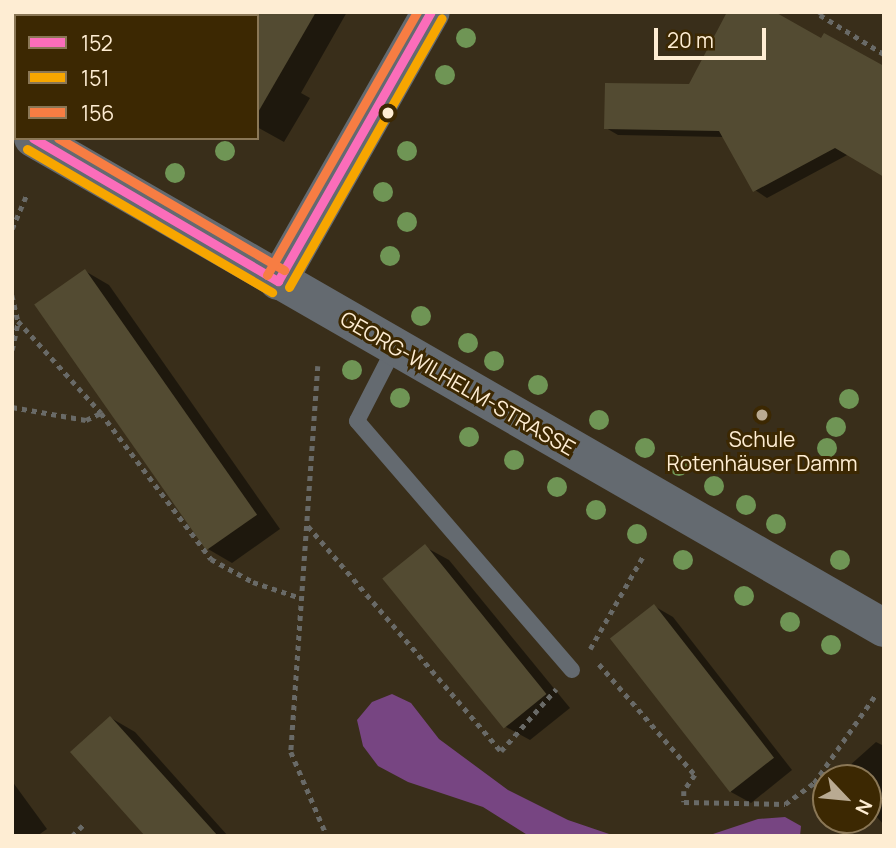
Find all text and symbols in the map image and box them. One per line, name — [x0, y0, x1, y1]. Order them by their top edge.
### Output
legend — [14, 14, 259, 140]
scale bar — [658, 14, 770, 58]
text: 20 m — [667, 26, 714, 54]
text: 152 — [81, 29, 113, 57]
text: 151 — [81, 64, 110, 92]
text: 156 — [81, 99, 114, 127]
unlabelled marker — [381, 106, 395, 120]
street label: GEORG-WILHELM-STRASSE — [336, 305, 580, 461]
marker: Schule Rotenhäuser Damm — [754, 407, 770, 423]
place label: Schule Rotenhäuser Damm — [666, 426, 858, 476]
north arrow — [812, 764, 882, 834]
text: N — [849, 795, 879, 819]

